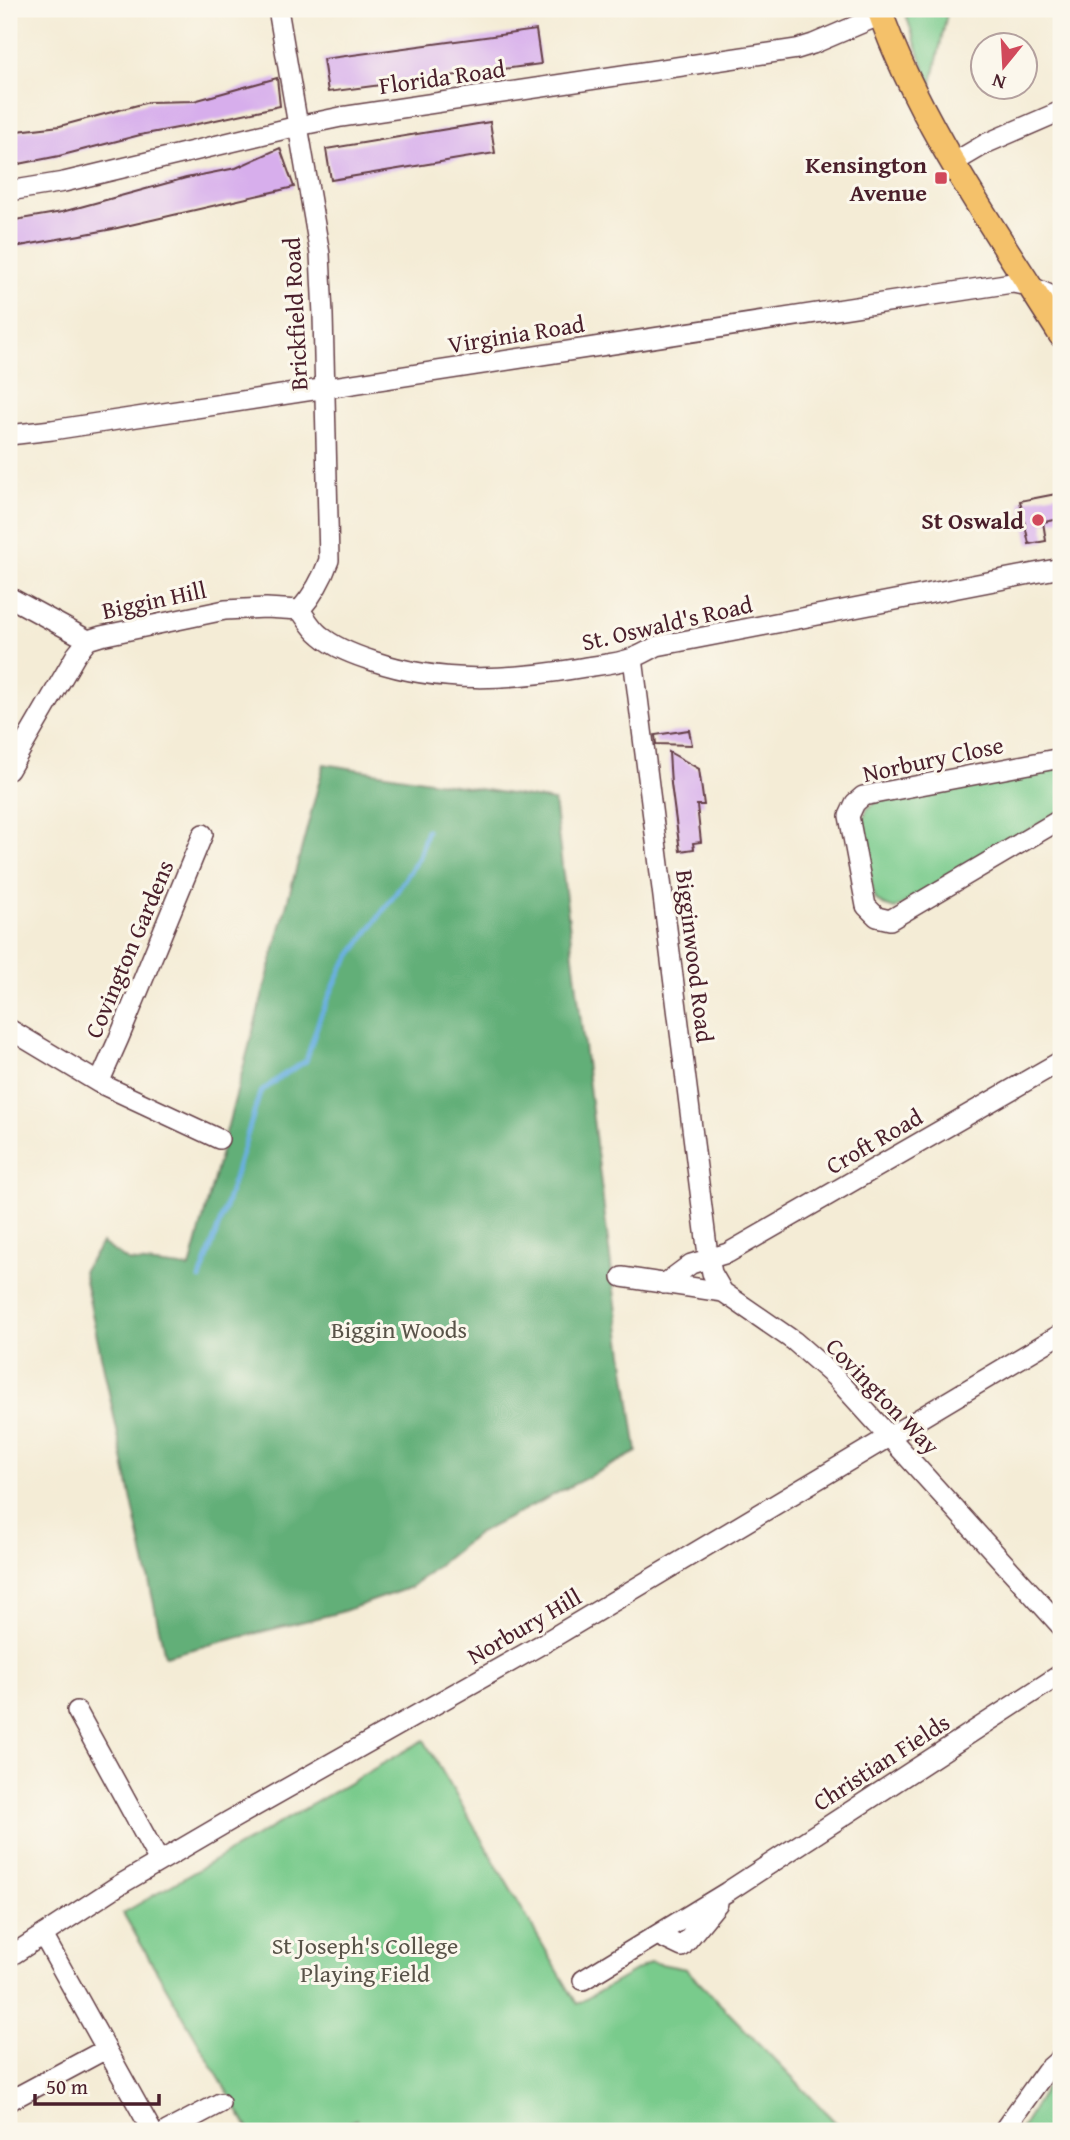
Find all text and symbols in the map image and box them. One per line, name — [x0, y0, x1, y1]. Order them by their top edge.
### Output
north arrow — [968, 32, 1038, 102]
street label: Florida Road — [377, 51, 507, 103]
text: N — [988, 67, 1009, 97]
place label: Kensington Avenue — [805, 147, 927, 210]
marker: Kensington Avenue — [933, 170, 949, 186]
street label: Brickfield Road — [273, 236, 316, 392]
street label: Virginia Road — [445, 306, 587, 362]
place label: St Oswald — [921, 503, 1024, 538]
marker: St Oswald — [1030, 512, 1046, 528]
street label: Biggin Hill — [99, 572, 210, 628]
street label: St. Oswald's Road — [578, 586, 756, 660]
street label: Norbury Close — [859, 727, 1007, 791]
street label: Covington Gardens — [76, 854, 182, 1044]
street label: Bigginwood Road — [667, 868, 723, 1045]
street label: Croft Road — [819, 1099, 929, 1183]
park label: Biggin Woods — [331, 1312, 467, 1347]
street label: Covington Way — [818, 1329, 948, 1463]
street label: Norbury Hill — [460, 1579, 588, 1673]
street label: Christian Fields — [806, 1705, 956, 1819]
park label: St Joseph's College Playing Field — [272, 1928, 458, 1991]
scale bar — [35, 2063, 159, 2107]
text: 50 m — [46, 2071, 88, 2102]

